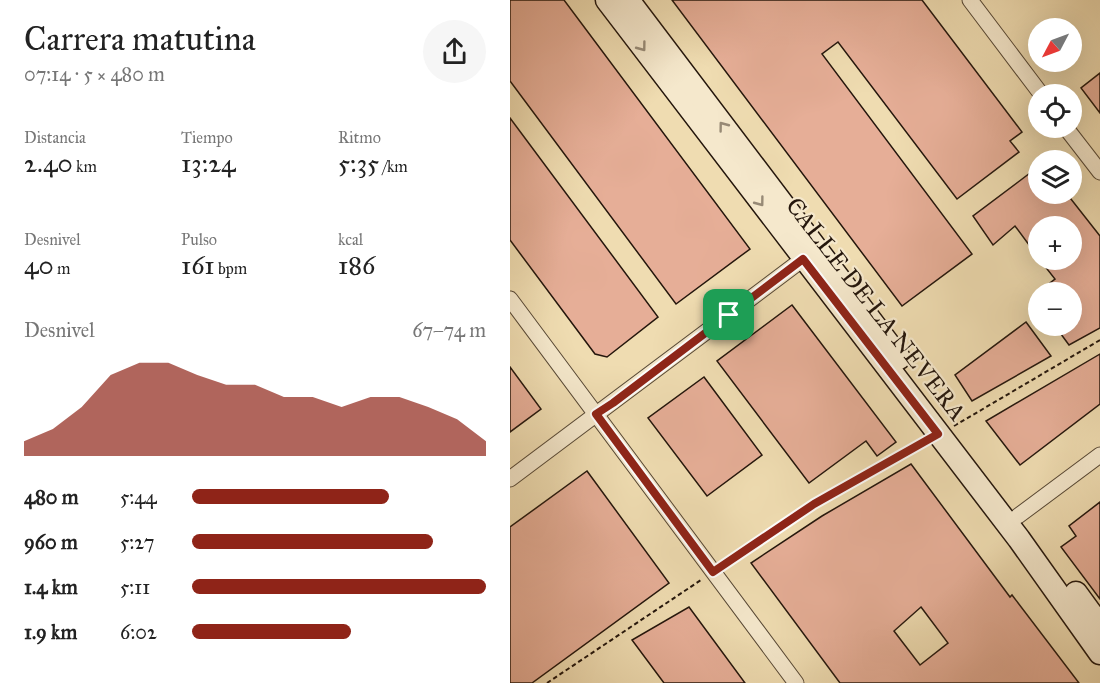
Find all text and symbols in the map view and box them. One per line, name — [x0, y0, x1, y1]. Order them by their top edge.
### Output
north arrow — [1028, 18, 1082, 72]
map controls — [1028, 18, 1082, 336]
text: Carrera matutina — [24, 19, 256, 59]
button: share — [423, 20, 486, 83]
one-way arrow — [635, 40, 646, 51]
text: 07:14 · 5 × 480 m — [24, 62, 165, 86]
button: locate — [1028, 84, 1082, 138]
one-way arrow — [720, 122, 731, 133]
text: Distancia — [24, 128, 86, 147]
text: Tiempo — [181, 128, 233, 147]
text: Ritmo — [338, 128, 381, 147]
text: 2.40 — [24, 147, 73, 179]
text: 13:24 — [181, 147, 236, 179]
text: 5:35 — [338, 147, 379, 179]
button: layers — [1028, 150, 1082, 204]
text: km — [73, 157, 97, 176]
text: /km — [379, 157, 408, 176]
street label: CALLE DE LA NEVERA — [779, 191, 973, 427]
one-way arrow — [752, 196, 763, 207]
button: + — [1028, 216, 1082, 270]
text: Desnivel — [24, 230, 80, 249]
text: Pulso — [181, 230, 217, 249]
text: kcal — [338, 230, 363, 249]
text: 40 — [24, 249, 54, 281]
text: 161 — [181, 249, 215, 281]
text: 186 — [338, 249, 375, 281]
text: m — [54, 259, 71, 278]
text: bpm — [215, 259, 247, 278]
button: − — [1028, 282, 1082, 336]
pin — [703, 289, 754, 340]
icon: arrive — [712, 298, 745, 331]
text: Desnivel — [24, 318, 95, 342]
text: 67–74 m — [412, 318, 486, 342]
text: 480 m — [24, 485, 79, 509]
text: 5:44 — [120, 485, 157, 509]
text: 960 m — [24, 530, 78, 554]
text: 5:27 — [120, 530, 154, 554]
text: 1.4 km — [24, 575, 78, 599]
text: 5:11 — [120, 575, 150, 599]
text: 1.9 km — [24, 620, 77, 644]
text: 6:02 — [120, 620, 157, 644]

